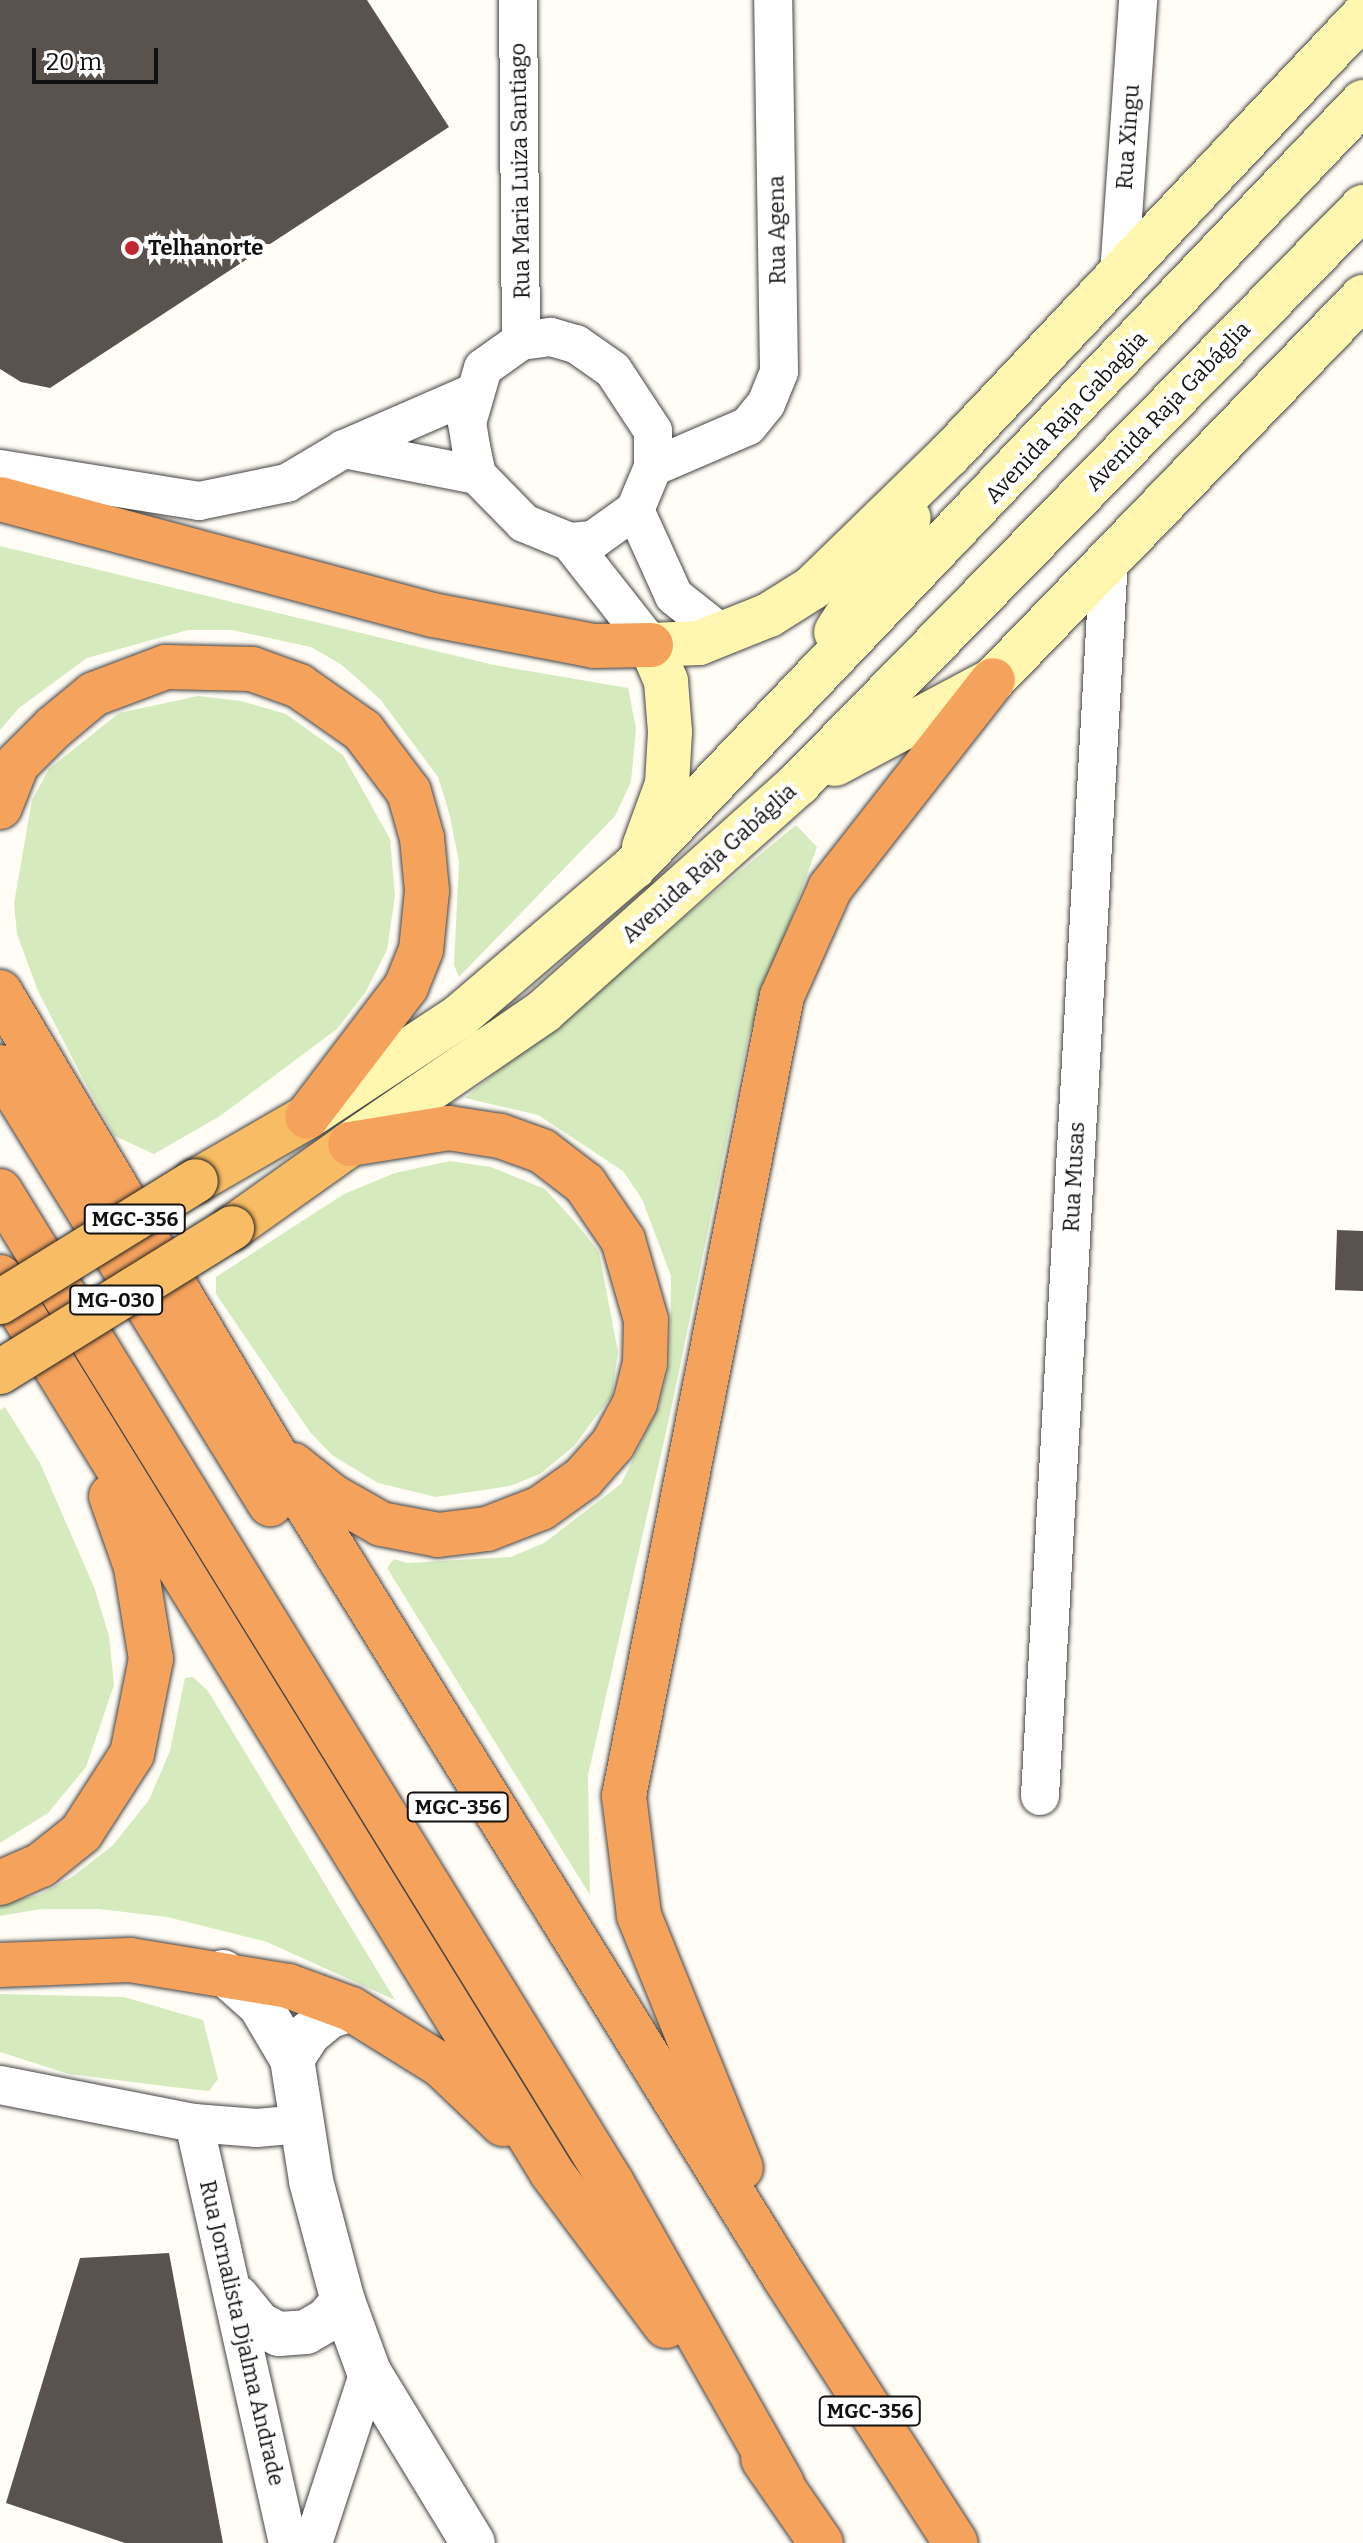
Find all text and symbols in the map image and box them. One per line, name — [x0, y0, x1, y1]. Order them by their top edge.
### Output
scale bar — [36, 32, 162, 82]
street label: Rua Maria Luiza Santiago — [505, 43, 535, 299]
text: 20 m — [46, 48, 102, 76]
street label: Rua Xingu — [1111, 83, 1145, 191]
street label: Rua Agena — [763, 175, 791, 285]
place label: Telhanorte — [148, 235, 263, 261]
marker: Telhanorte — [123, 239, 141, 257]
street label: Avenida Raja Gabáglia — [1080, 316, 1256, 496]
street label: Avenida Raja Gabaglia — [980, 326, 1152, 508]
street label: Avenida Raja Gabáglia — [616, 778, 802, 948]
street label: Rua Musas — [1058, 1121, 1090, 1233]
road number: MGC-356 — [83, 1203, 187, 1235]
road number: MG-030 — [68, 1284, 164, 1316]
road number: MGC-356 — [406, 1791, 510, 1823]
street label: Rua Jornalista Djalma Andrade — [194, 2178, 290, 2488]
road number: MGC-356 — [818, 2395, 922, 2427]

